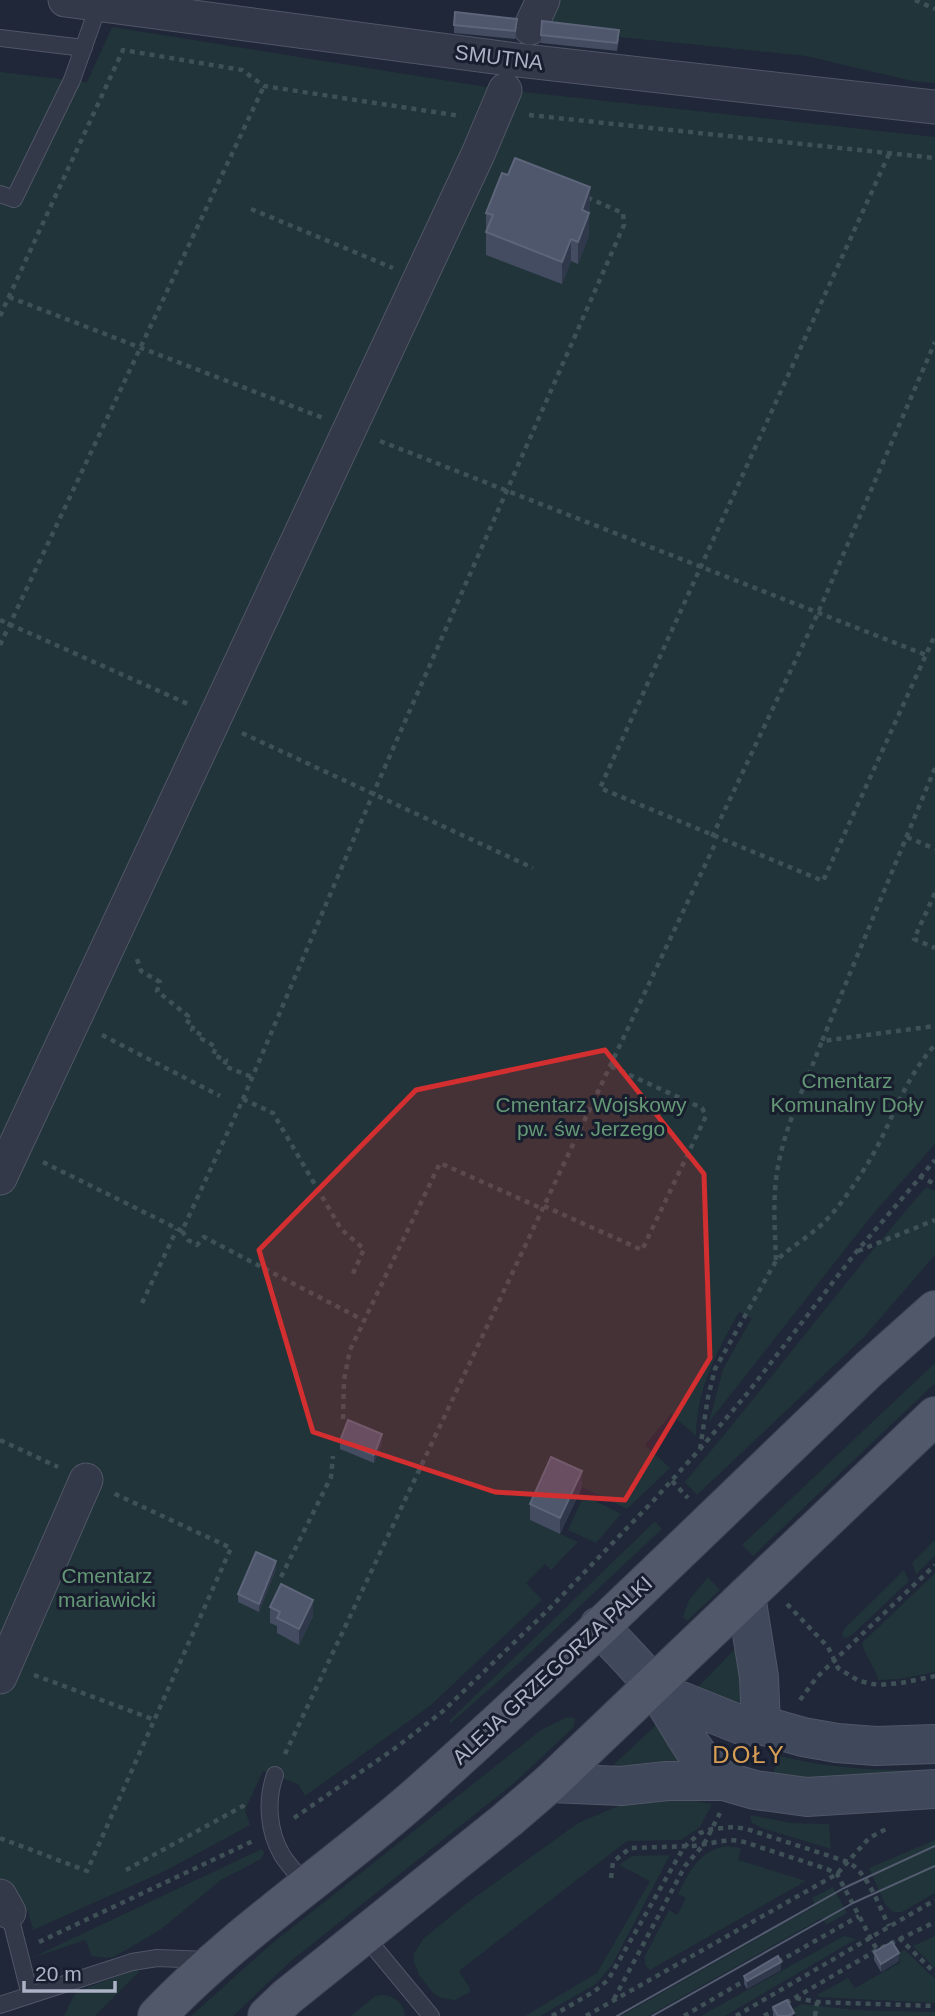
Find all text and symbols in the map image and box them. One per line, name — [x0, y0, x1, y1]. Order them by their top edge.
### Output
street label: SMUTNA — [454, 40, 544, 74]
park label: Cmentarz Komunalny Doły — [771, 1069, 924, 1116]
park label: Cmentarz Wojskowy pw. św. Jerzego — [496, 1093, 687, 1140]
park label: Cmentarz mariawicki — [58, 1564, 156, 1611]
street label: ALEJA GRZEGORZA PALKI — [447, 1571, 657, 1769]
district label: DOŁY — [712, 1741, 786, 1768]
scale bar — [24, 1950, 116, 1994]
text: 20 m — [35, 1962, 82, 1985]

